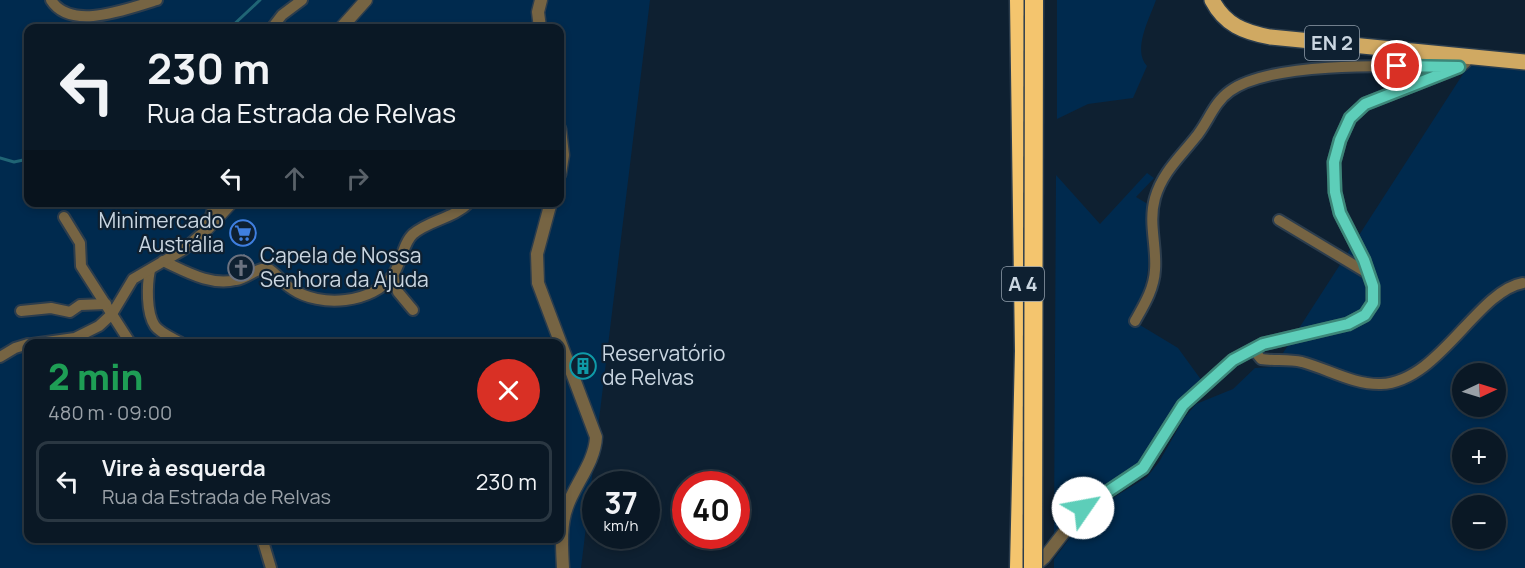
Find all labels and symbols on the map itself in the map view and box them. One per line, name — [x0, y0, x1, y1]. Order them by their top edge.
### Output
road number: EN 2 — [1305, 26, 1359, 60]
pin — [1371, 40, 1422, 91]
place label: Minimercado Austrália — [99, 206, 224, 258]
supermarket icon: Minimercado Austrália — [228, 218, 258, 248]
place label: Capela de Nossa Senhora da Ajuda — [260, 241, 429, 293]
church icon: Capela de Nossa Senhora da Ajuda — [226, 253, 256, 283]
road number: A 4 — [1002, 267, 1044, 301]
place label: Reservatório de Relvas — [602, 339, 725, 391]
building icon: Reservatório de Relvas — [568, 351, 598, 381]
north arrow — [1452, 363, 1506, 417]
speed limit sign: 40 — [672, 471, 750, 549]
position arrow — [1051, 476, 1115, 540]

